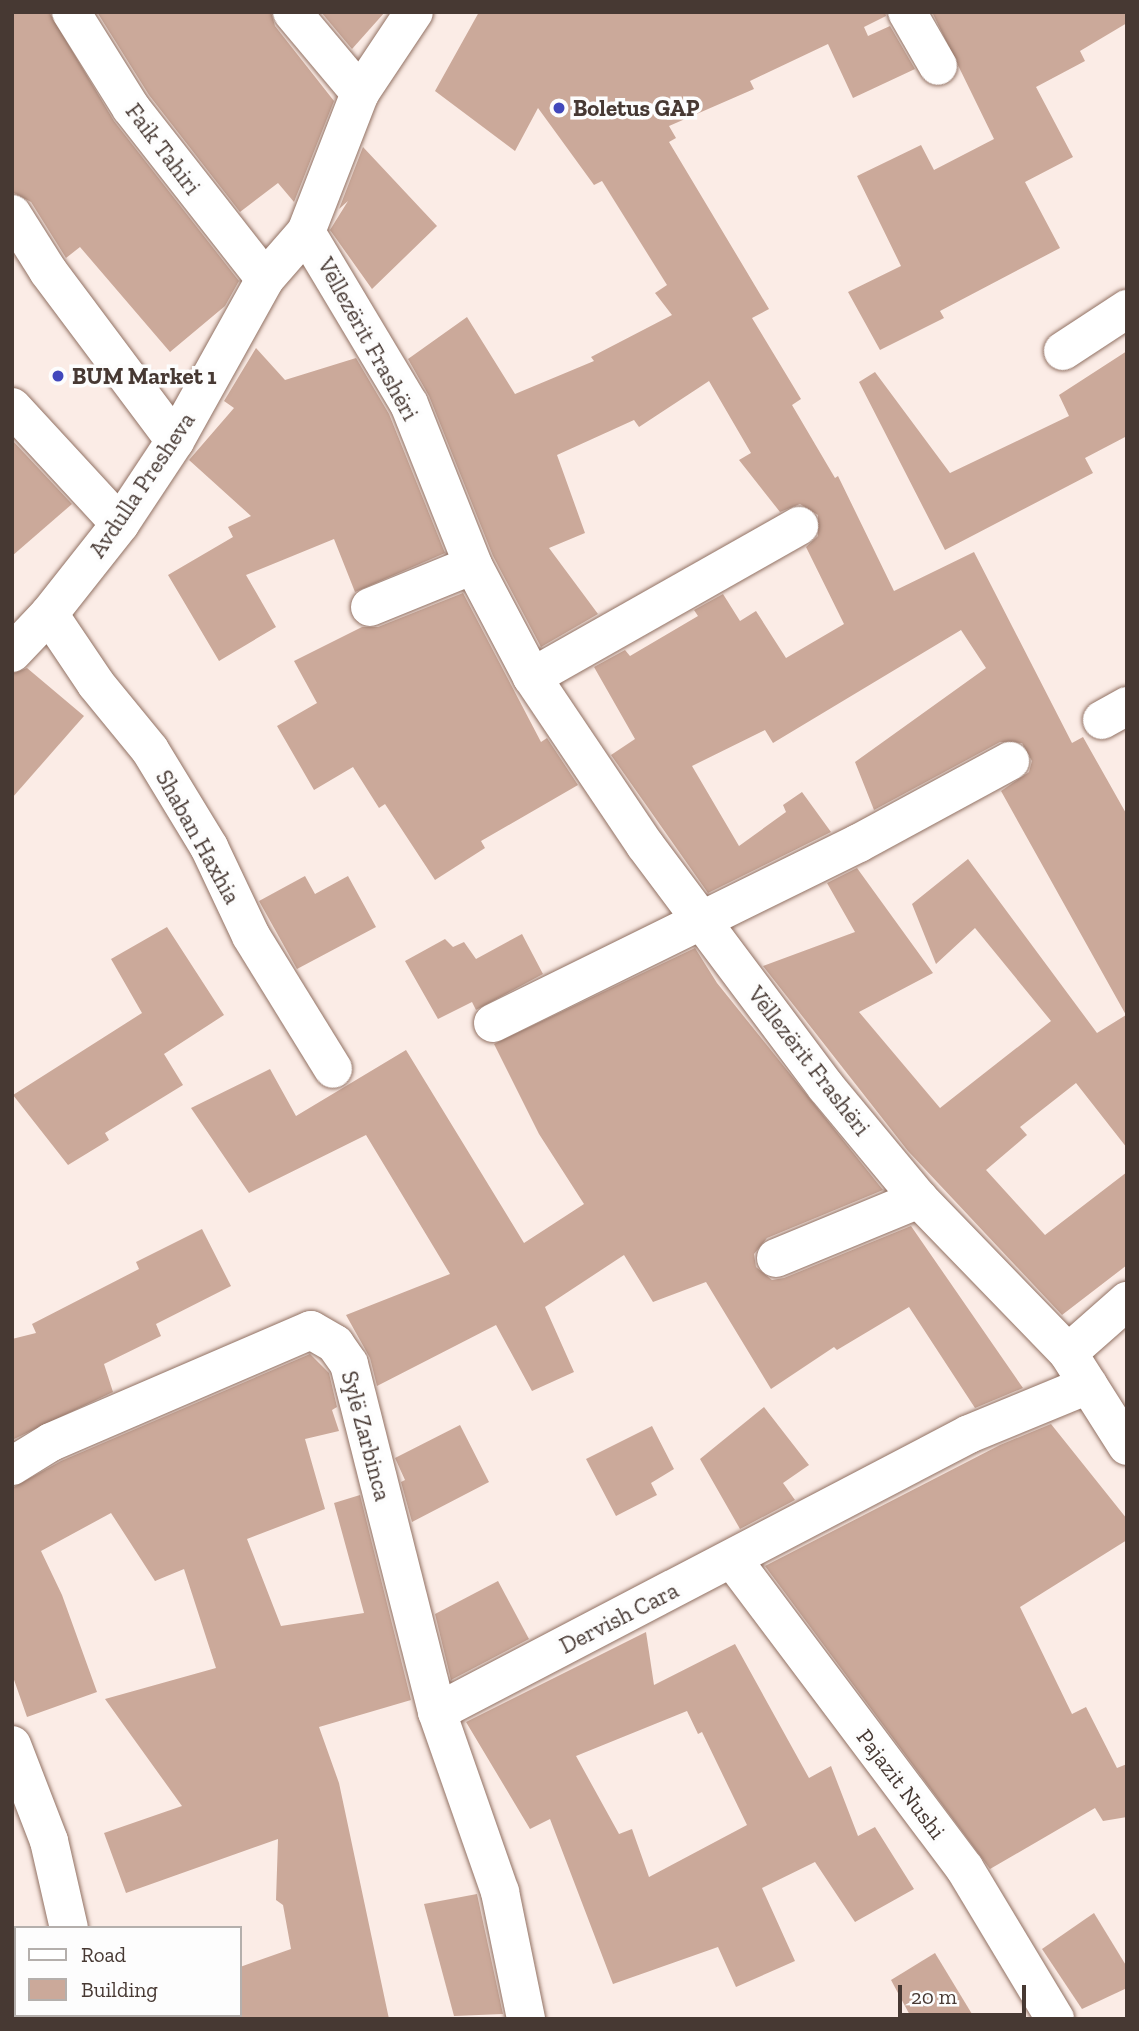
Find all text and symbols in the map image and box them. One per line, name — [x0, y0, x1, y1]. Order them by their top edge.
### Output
place label: Boletus GAP — [573, 94, 699, 122]
street label: Faik Tahiri — [120, 98, 206, 200]
marker: Boletus GAP — [551, 100, 567, 116]
street label: Vëllezërit Frashëri — [312, 253, 424, 425]
place label: BUM Market 1 — [72, 362, 216, 390]
marker: BUM Market 1 — [50, 368, 66, 384]
street label: Avdulla Presheva — [83, 407, 201, 563]
street label: Shaban Haxhia — [150, 765, 246, 909]
street label: Vëllezërit Frashëri — [742, 981, 876, 1141]
street label: Sylë Zarbinca — [335, 1368, 397, 1504]
street label: Dervish Cara — [555, 1576, 683, 1660]
street label: Pajazit Nushi — [851, 1723, 951, 1845]
legend — [14, 1926, 242, 2017]
text: Road — [81, 1942, 126, 1967]
scale bar — [901, 1972, 1029, 2016]
text: Building — [81, 1977, 158, 2002]
text: 20 m — [911, 1984, 957, 2009]

